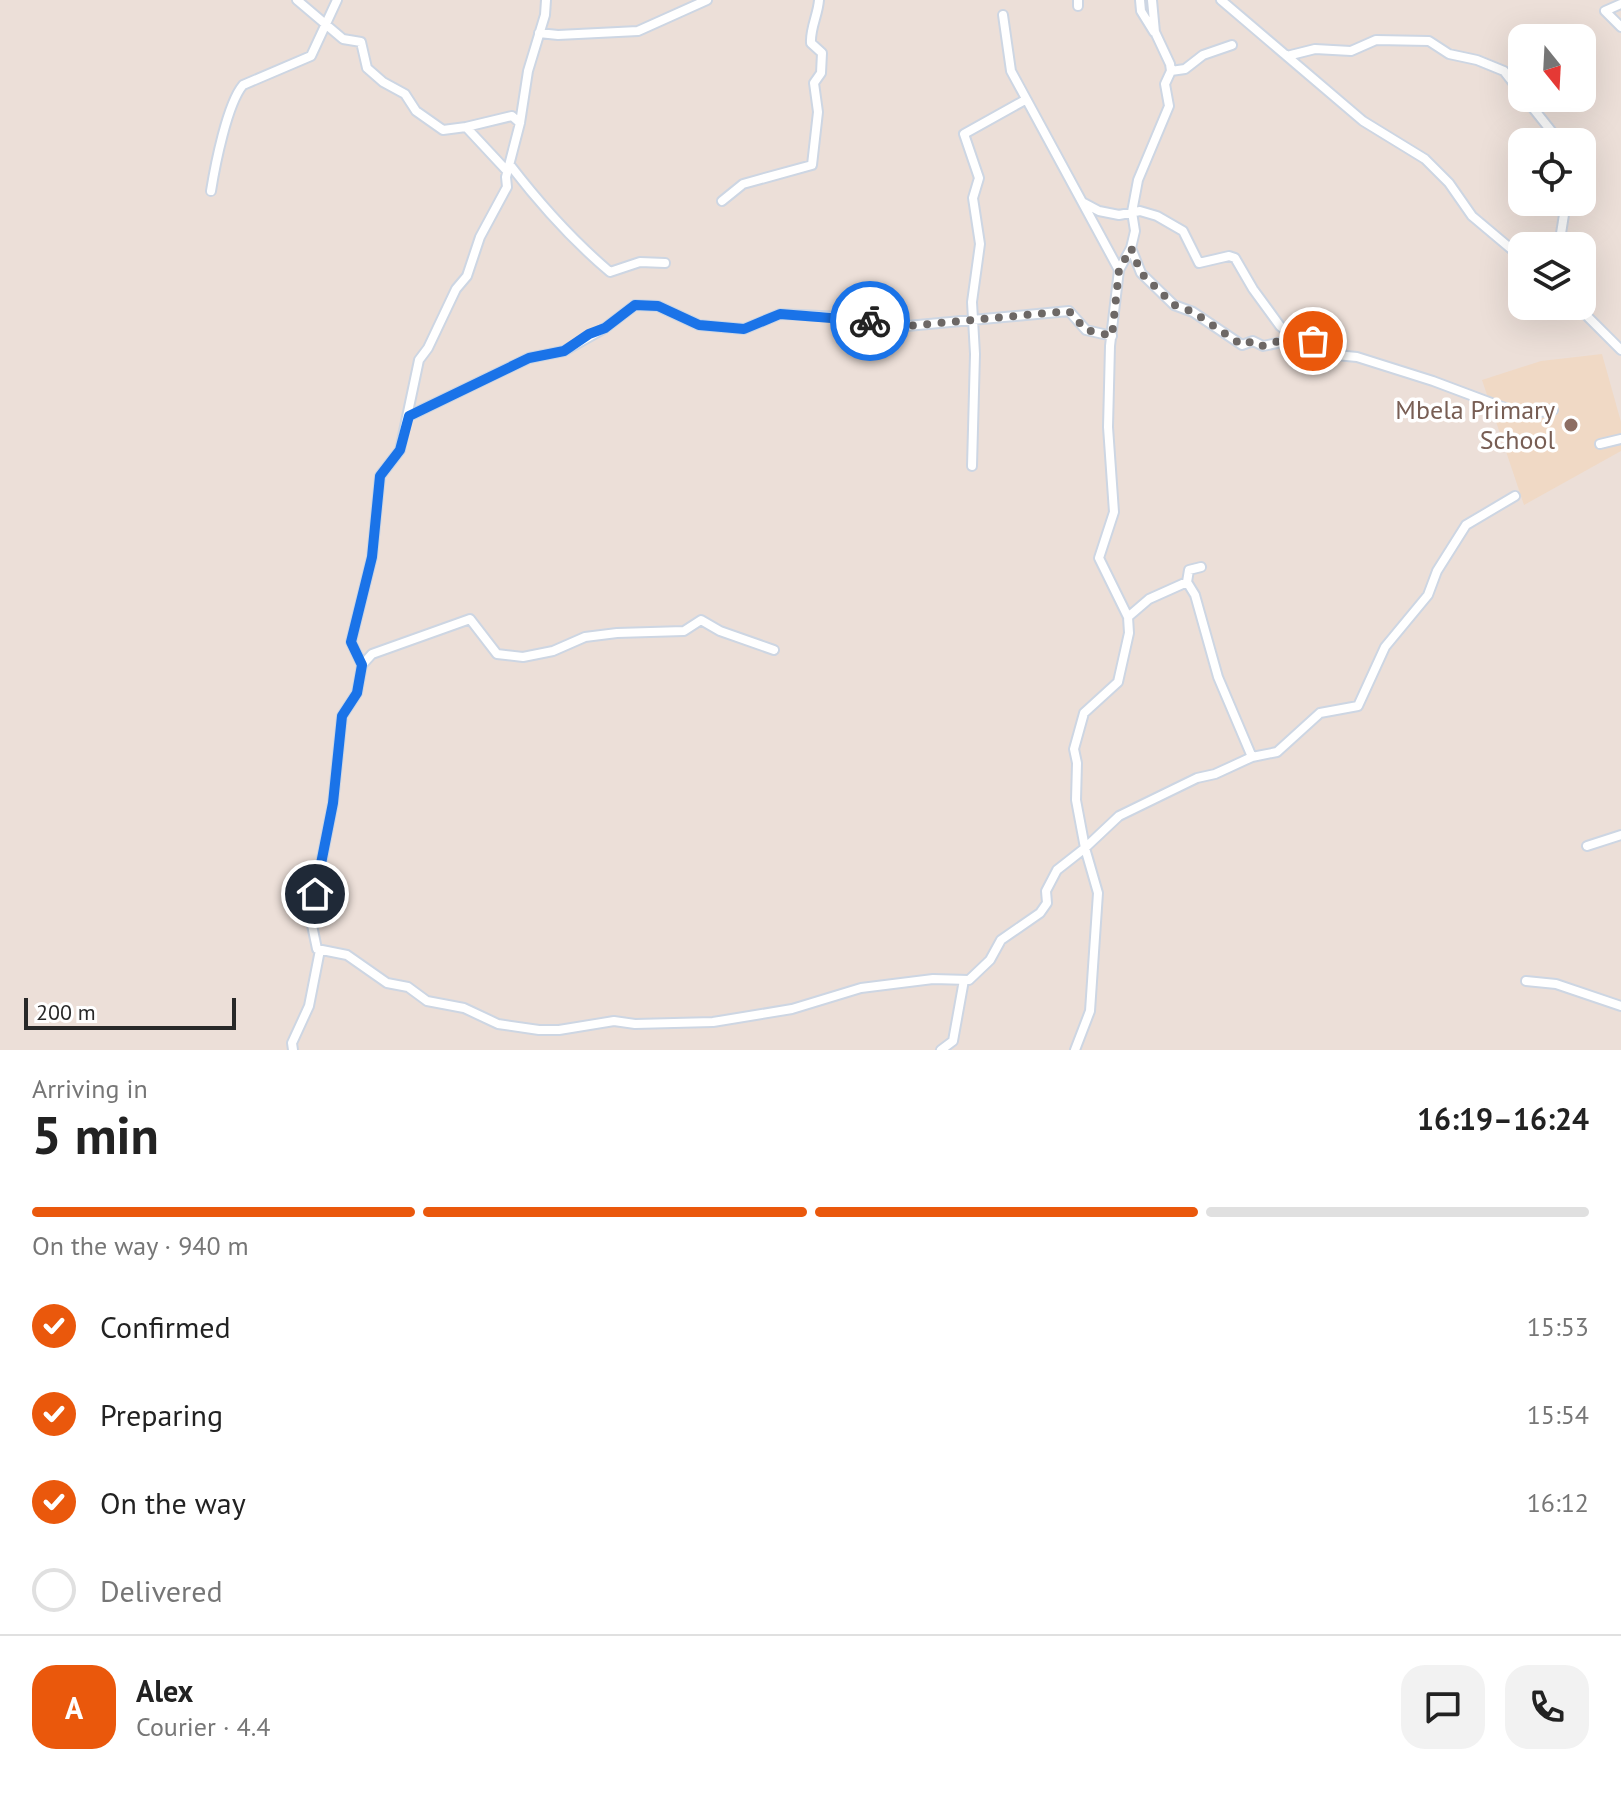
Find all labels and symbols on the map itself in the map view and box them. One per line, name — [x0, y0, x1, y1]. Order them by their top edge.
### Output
north arrow — [1508, 24, 1596, 112]
courier — [830, 281, 910, 361]
pin — [1279, 307, 1347, 375]
place label: Mbela Primary School — [1395, 393, 1555, 456]
marker: Mbela Primary School — [1562, 416, 1580, 434]
pin — [281, 860, 349, 928]
scale bar — [24, 994, 236, 1030]

